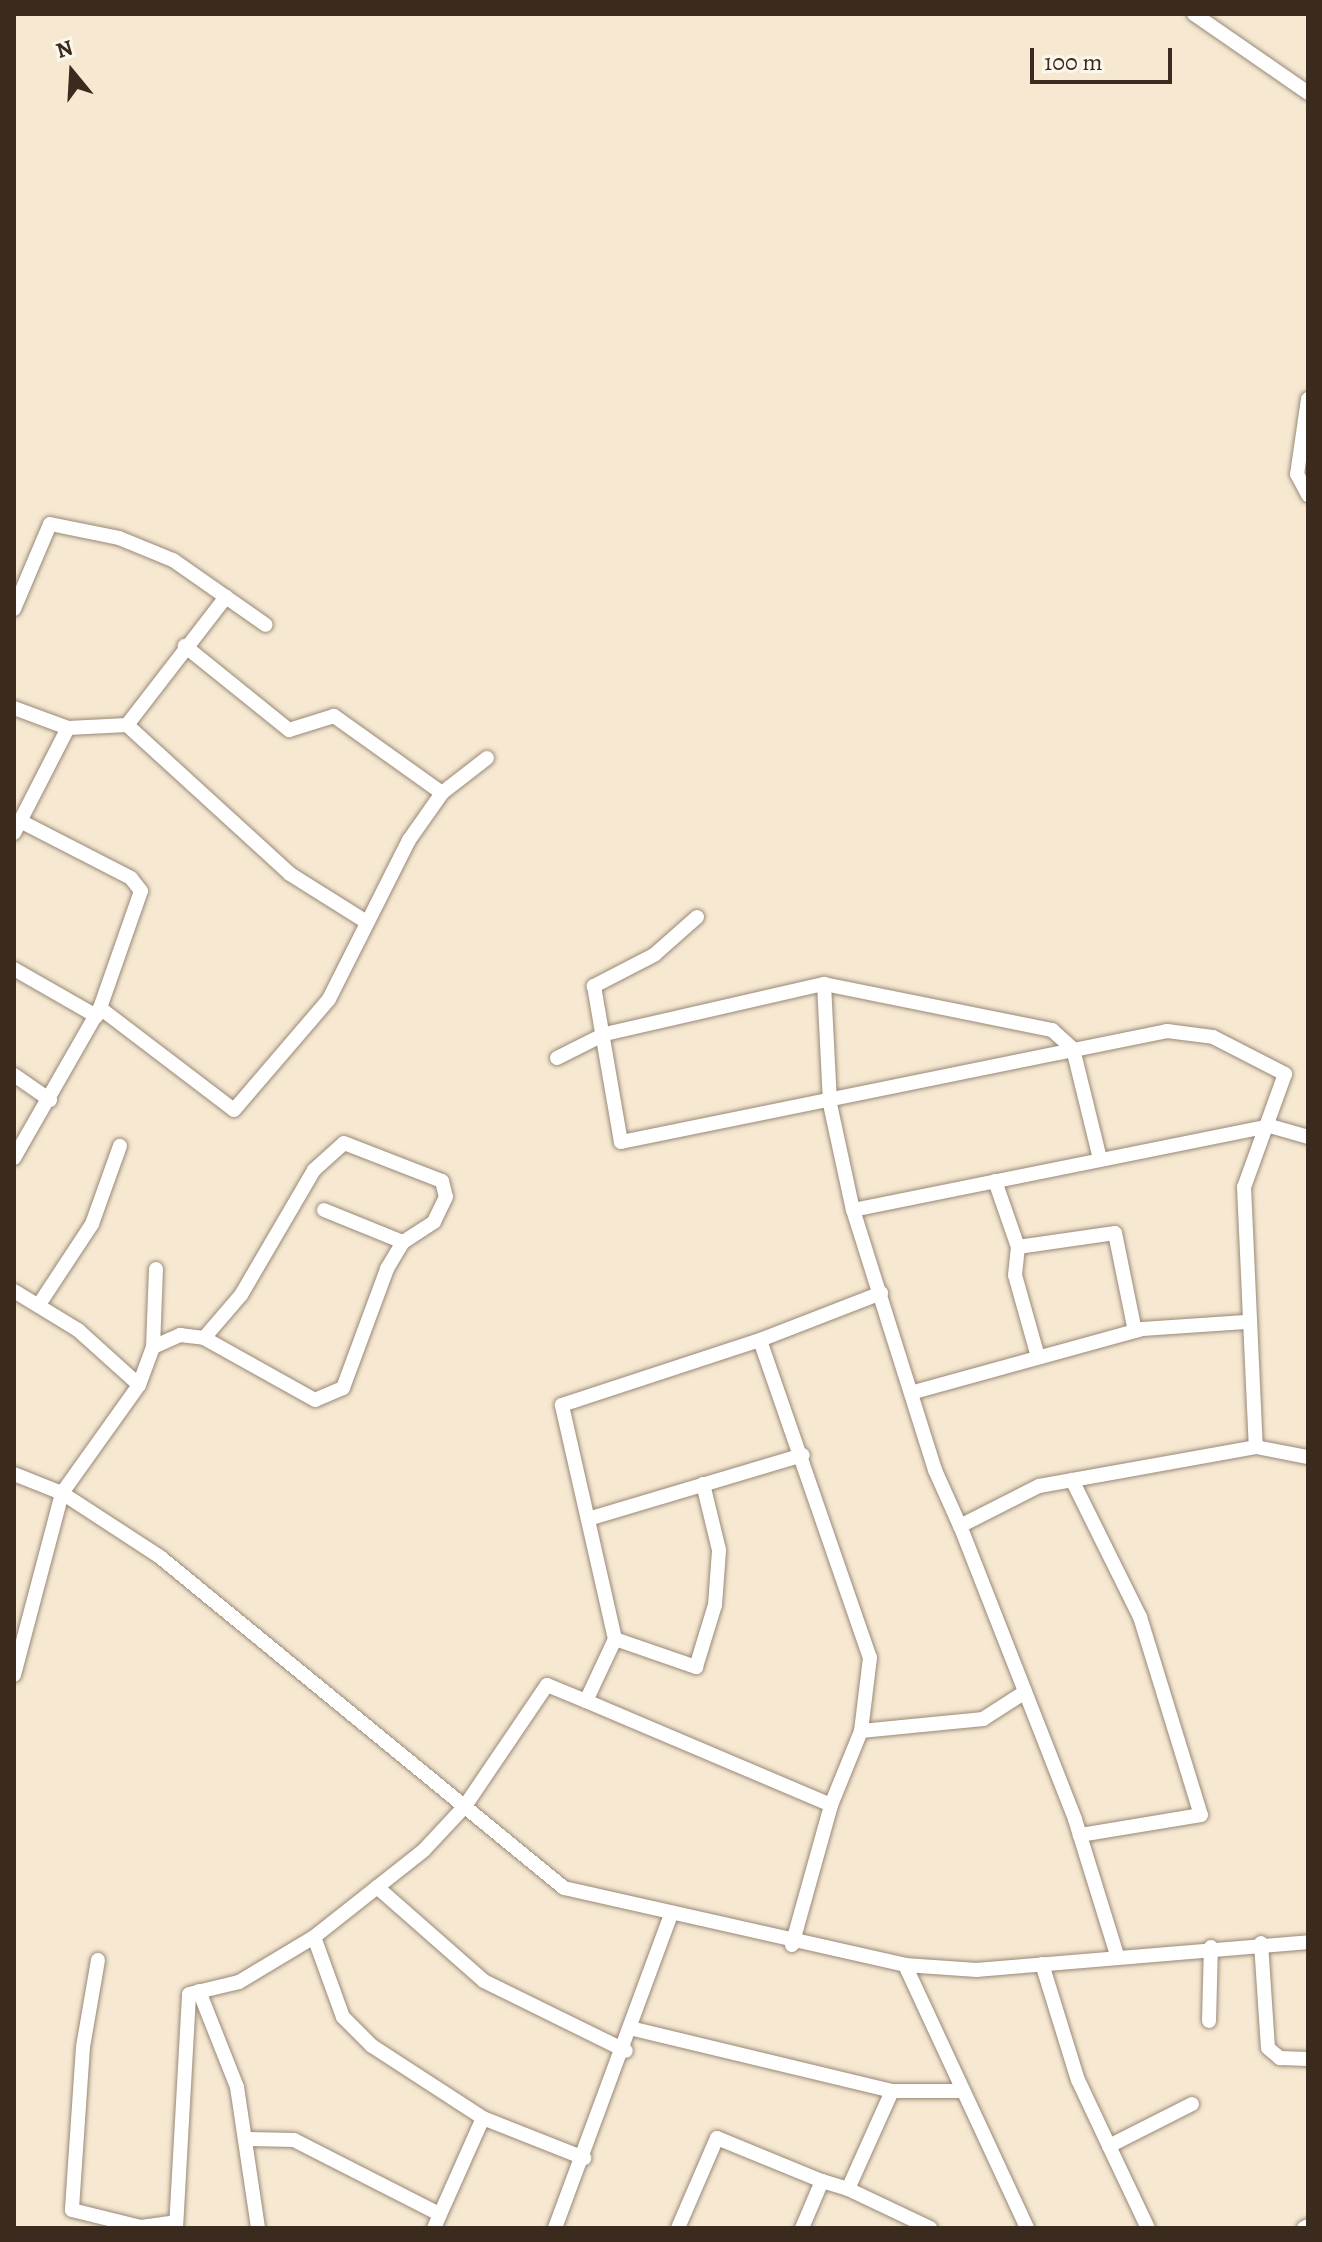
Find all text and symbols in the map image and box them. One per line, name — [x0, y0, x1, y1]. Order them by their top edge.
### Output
north arrow — [32, 32, 112, 112]
text: N — [52, 32, 77, 66]
scale bar — [1034, 32, 1176, 82]
text: 100 m — [1044, 46, 1103, 78]

